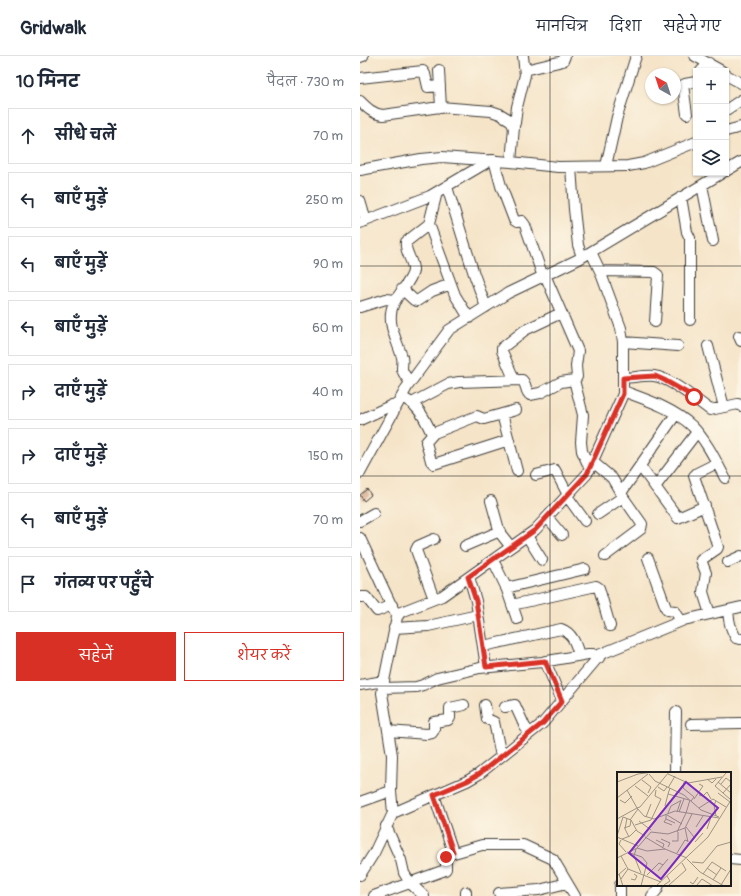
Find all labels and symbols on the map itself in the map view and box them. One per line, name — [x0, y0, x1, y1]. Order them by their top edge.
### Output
north arrow — [645, 68, 681, 104]
route start — [685, 388, 703, 406]
inset map — [617, 772, 731, 886]
route end — [437, 848, 455, 866]

